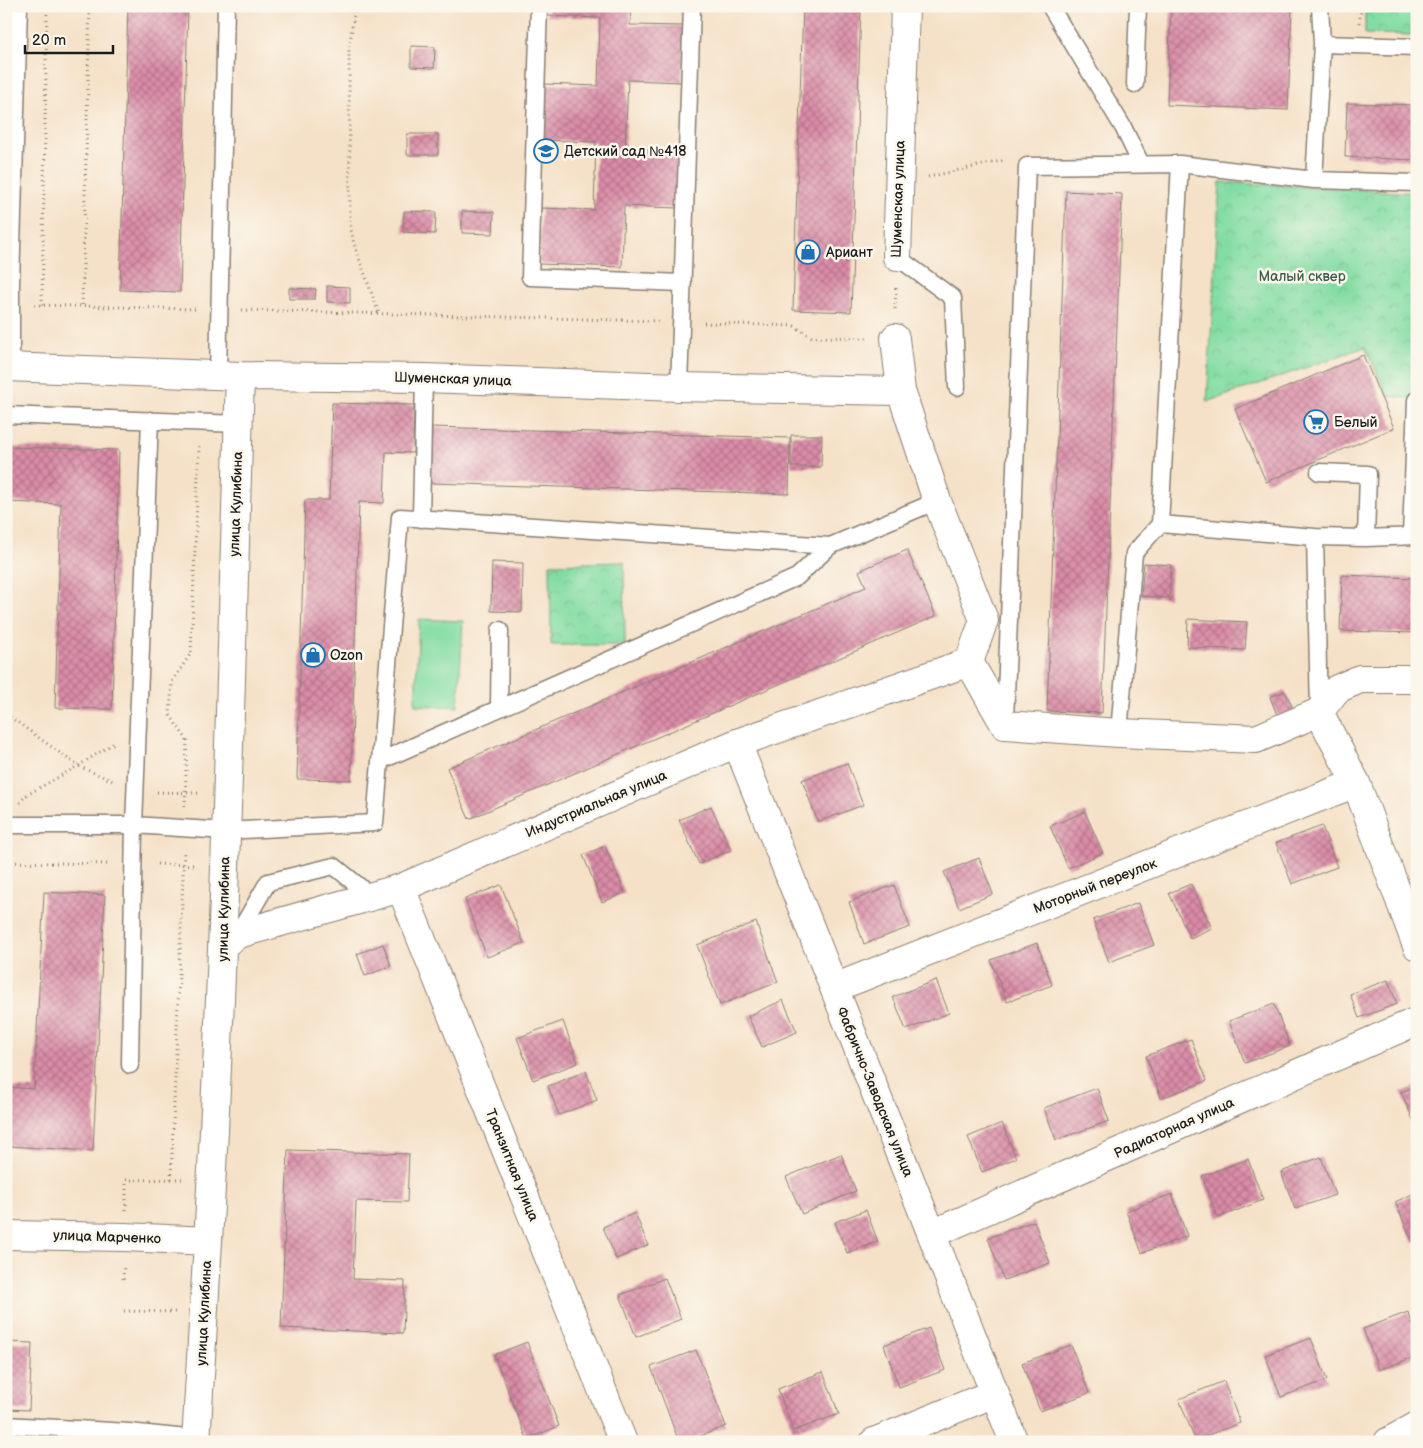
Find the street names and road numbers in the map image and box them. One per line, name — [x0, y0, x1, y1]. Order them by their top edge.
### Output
street label: Шуменская улица — [887, 139, 909, 258]
street label: Шуменская улица — [394, 368, 513, 390]
street label: улица Кулибина — [226, 450, 246, 557]
street label: Индустриальная улица — [523, 766, 670, 842]
street label: Моторный переулок — [1031, 854, 1160, 917]
street label: улица Кулибина — [215, 855, 233, 962]
street label: Фабрично-Заводская улица — [833, 1004, 917, 1180]
street label: Радиаторная улица — [1111, 1094, 1237, 1162]
street label: Транзитная улица — [482, 1106, 543, 1224]
street label: улица Марченко — [53, 1227, 161, 1247]
street label: улица Кулибина — [193, 1259, 215, 1366]

